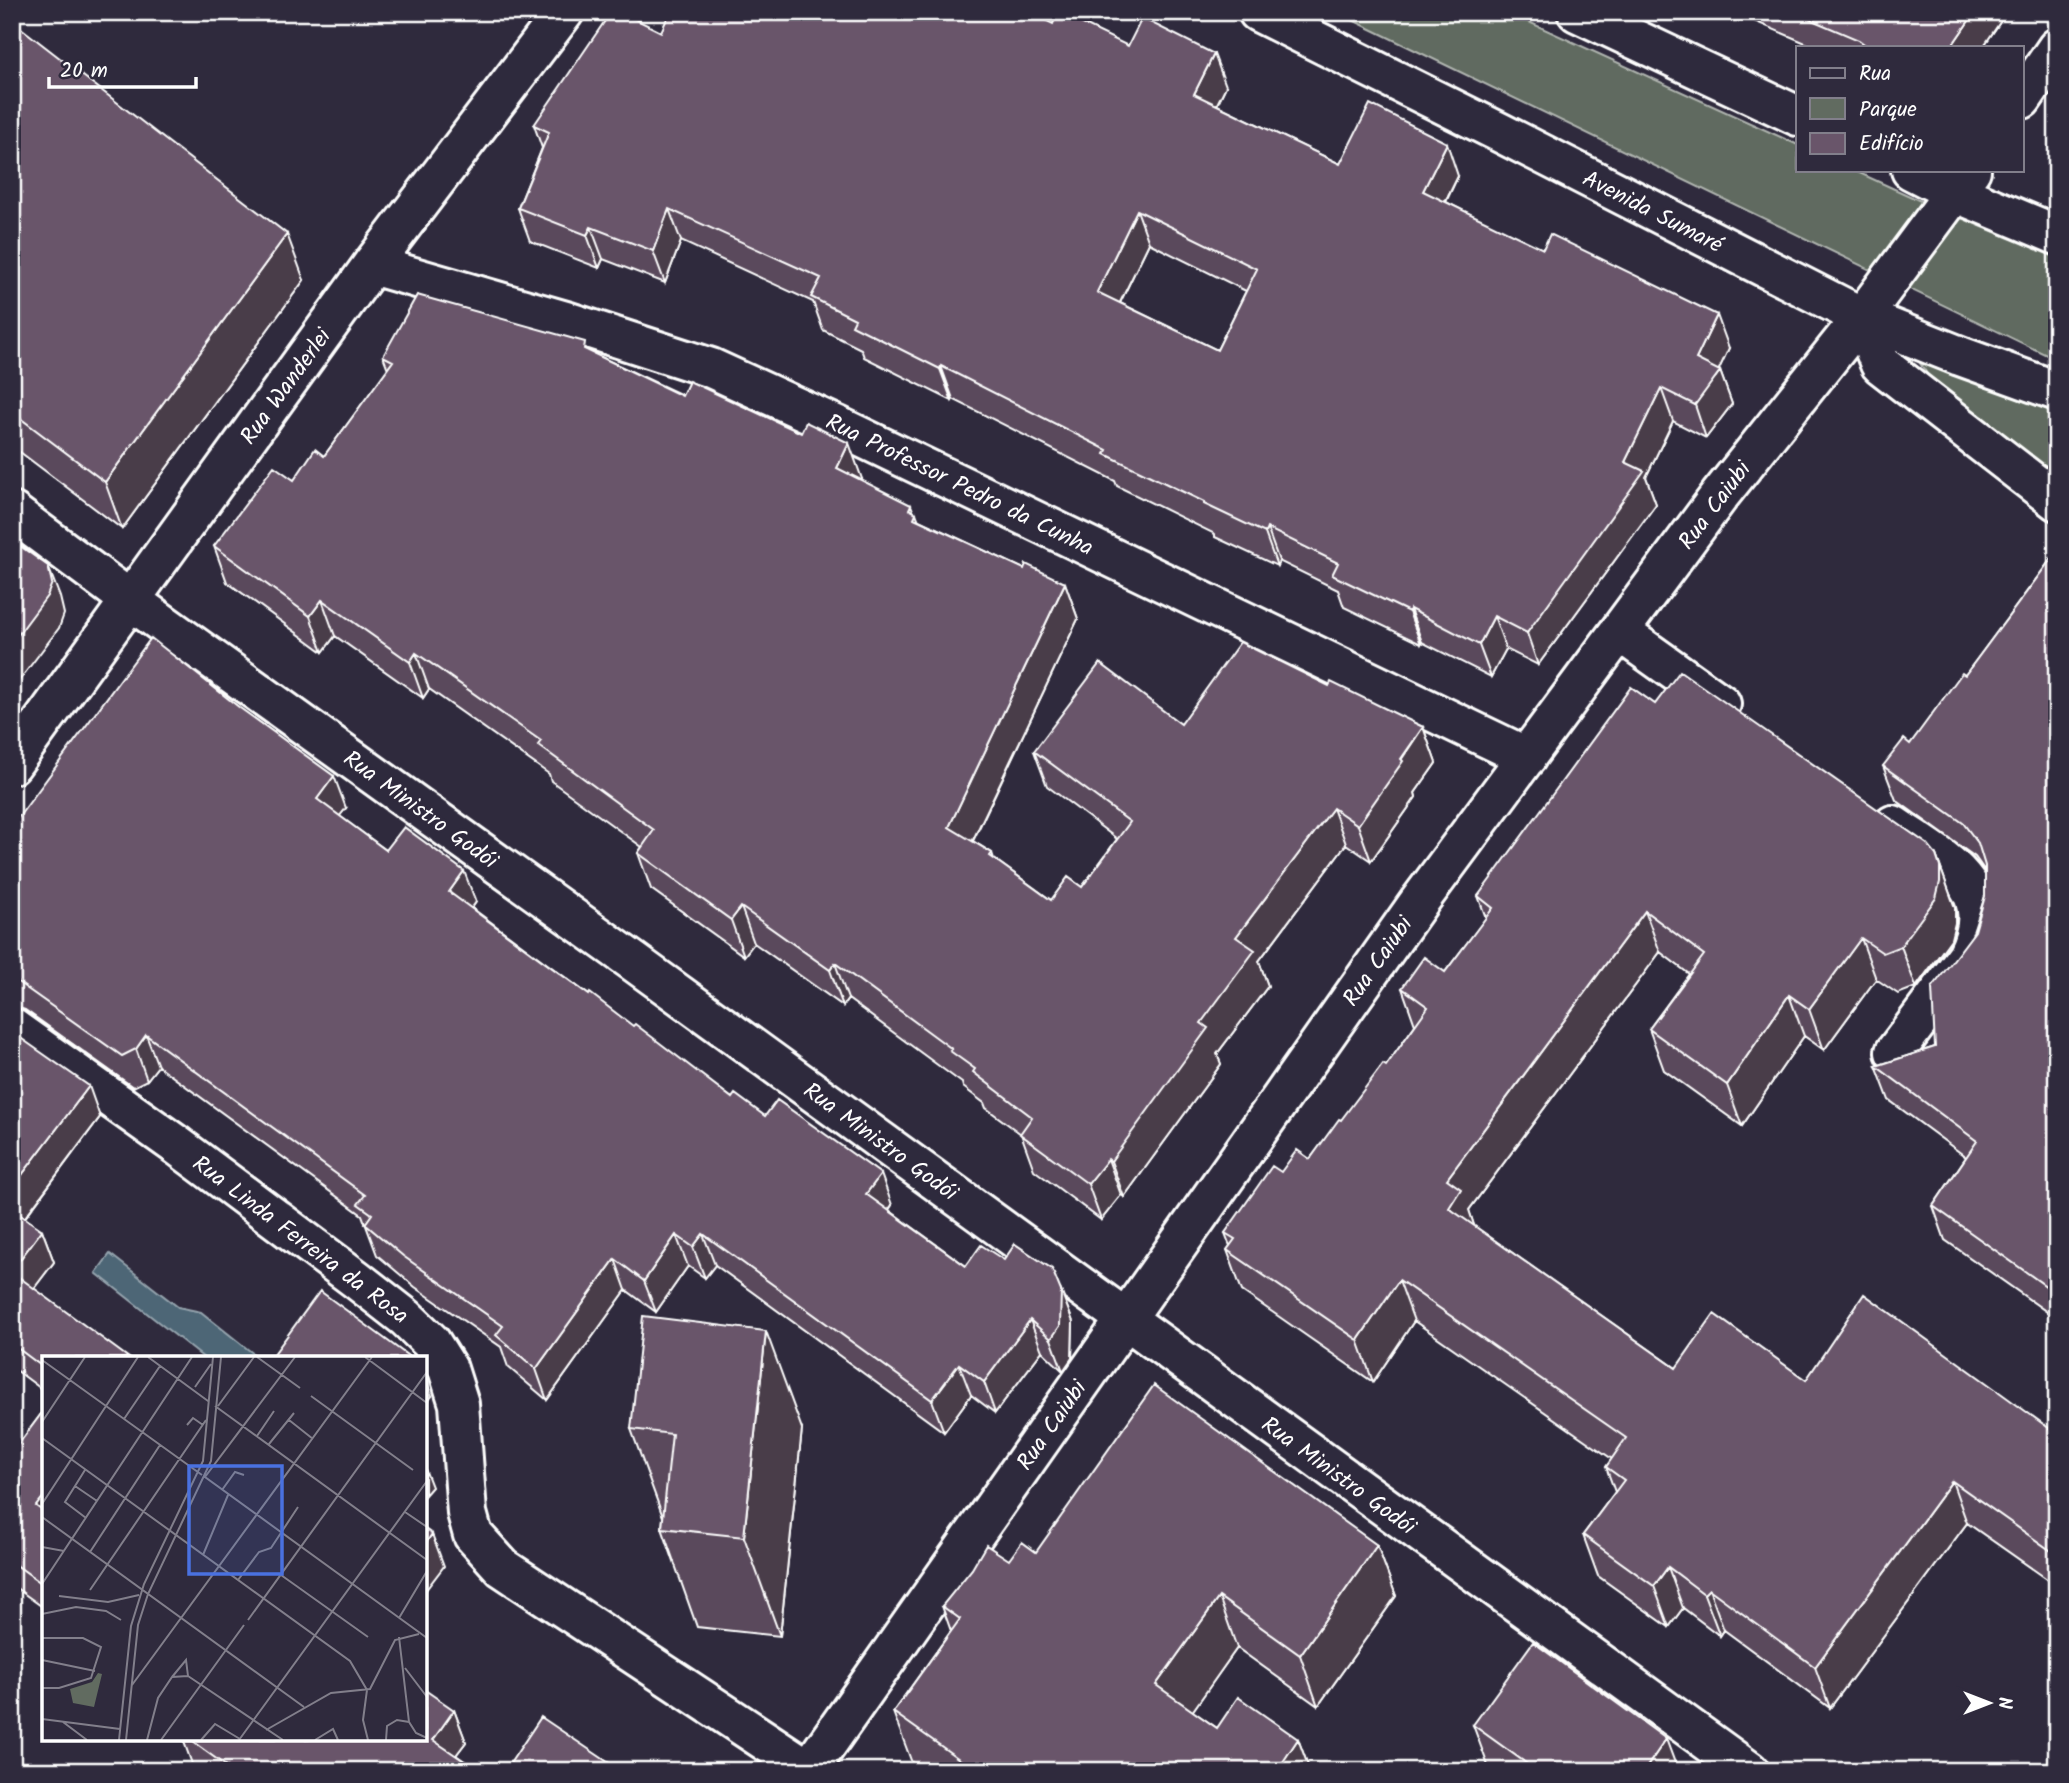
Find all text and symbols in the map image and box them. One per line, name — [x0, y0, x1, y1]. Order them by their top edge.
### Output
scale bar — [49, 46, 196, 90]
legend — [1796, 46, 2024, 172]
text: 20 m — [60, 55, 108, 88]
text: Rua — [1859, 58, 1891, 91]
text: Parque — [1859, 94, 1917, 127]
text: Edifício — [1859, 128, 1924, 161]
street label: Avenida Sumaré — [1576, 162, 1729, 264]
street label: Rua Wanderlei — [232, 320, 342, 453]
street label: Rua Professor Pedro da Cunha — [819, 405, 1099, 566]
street label: Rua Caiubi — [1670, 453, 1762, 558]
street label: Rua Ministro Godói — [335, 742, 506, 880]
street label: Rua Caiubi — [1334, 908, 1424, 1015]
street label: Rua Ministro Godói — [795, 1074, 966, 1212]
street label: Rua Linda Ferreira da Rosa — [184, 1147, 416, 1334]
inset map — [42, 1356, 427, 1741]
street label: Rua Caiubi — [1008, 1372, 1098, 1479]
street label: Rua Ministro Godói — [1253, 1408, 1424, 1546]
north arrow — [1954, 1668, 2024, 1738]
text: N — [1989, 1697, 2019, 1709]

